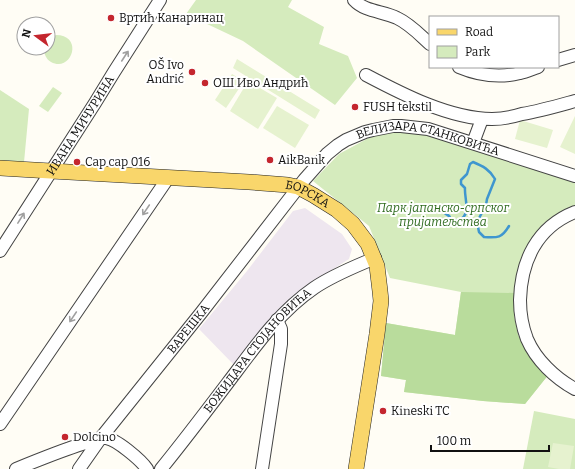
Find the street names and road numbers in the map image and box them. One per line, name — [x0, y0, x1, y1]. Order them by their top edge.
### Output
street label: ИВАНА МИЧУРИНА — [43, 73, 117, 178]
street label: ВЕЛИЗАРА СТАНКОВИЋА — [354, 119, 502, 159]
street label: БОРСКА — [284, 178, 333, 211]
street label: БОЖИДАРА СТОЈАНОВИЋА — [201, 285, 314, 416]
street label: ВАРЕШКА — [165, 301, 213, 356]

